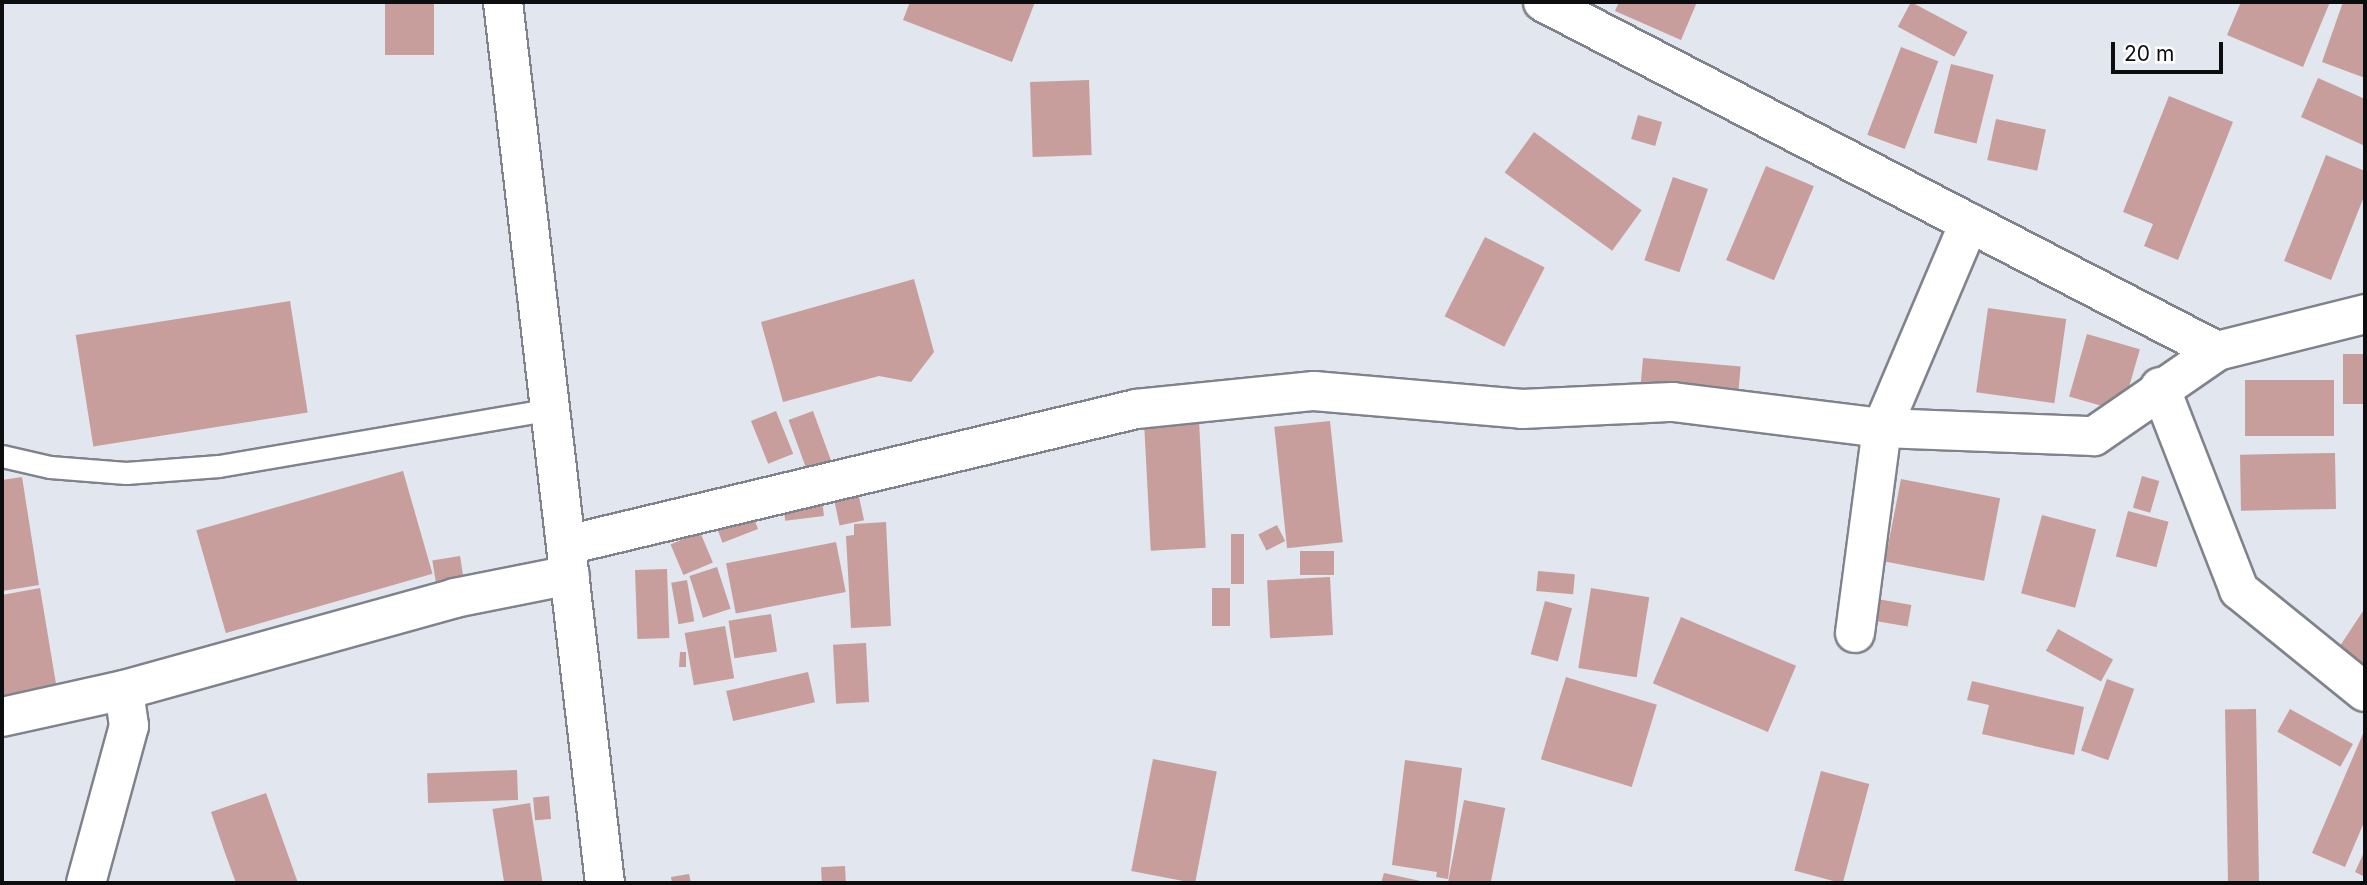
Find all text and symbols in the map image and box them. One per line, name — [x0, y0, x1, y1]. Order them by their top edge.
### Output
scale bar — [2115, 28, 2227, 72]
text: 20 m — [2124, 41, 2174, 66]

